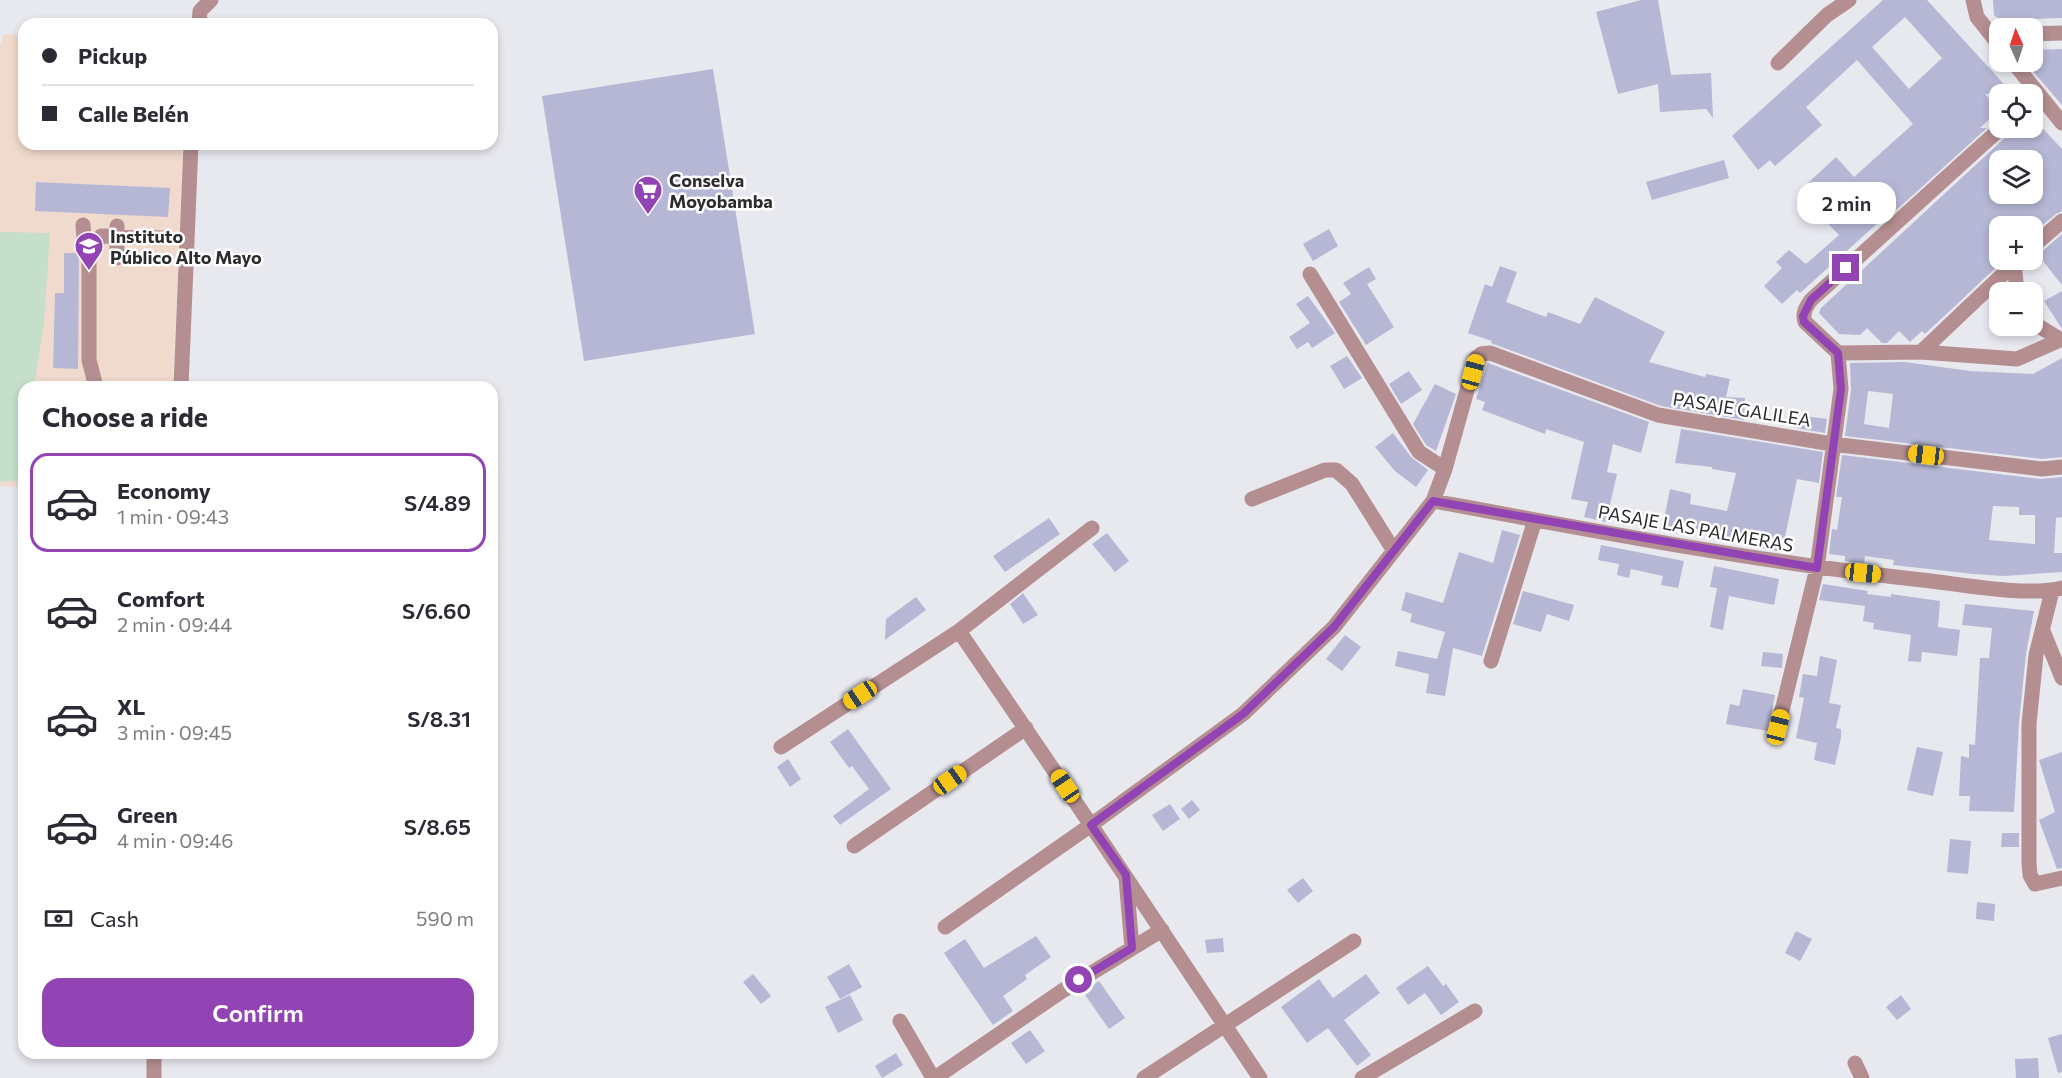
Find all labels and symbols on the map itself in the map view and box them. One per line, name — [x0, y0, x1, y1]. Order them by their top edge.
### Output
north arrow — [1989, 18, 2043, 72]
place label: Conselva Moyobamba — [669, 169, 773, 212]
supermarket icon: Conselva Moyobamba — [632, 174, 664, 216]
callout: 2 min — [1796, 181, 1896, 223]
place label: Instituto Público Alto Mayo — [110, 225, 262, 268]
school or university icon: Instituto Público Alto Mayo — [73, 230, 105, 272]
route end — [1832, 254, 1859, 281]
car — [1460, 352, 1486, 392]
street label: PASAJE GALILEA — [1671, 387, 1813, 431]
car — [1907, 444, 1945, 466]
street label: PASAJE LAS PALMERAS — [1597, 500, 1795, 556]
car — [1844, 562, 1882, 584]
car — [840, 678, 880, 712]
car — [1765, 707, 1791, 747]
car — [930, 762, 970, 798]
car — [1047, 766, 1083, 806]
route start — [1065, 966, 1092, 993]

